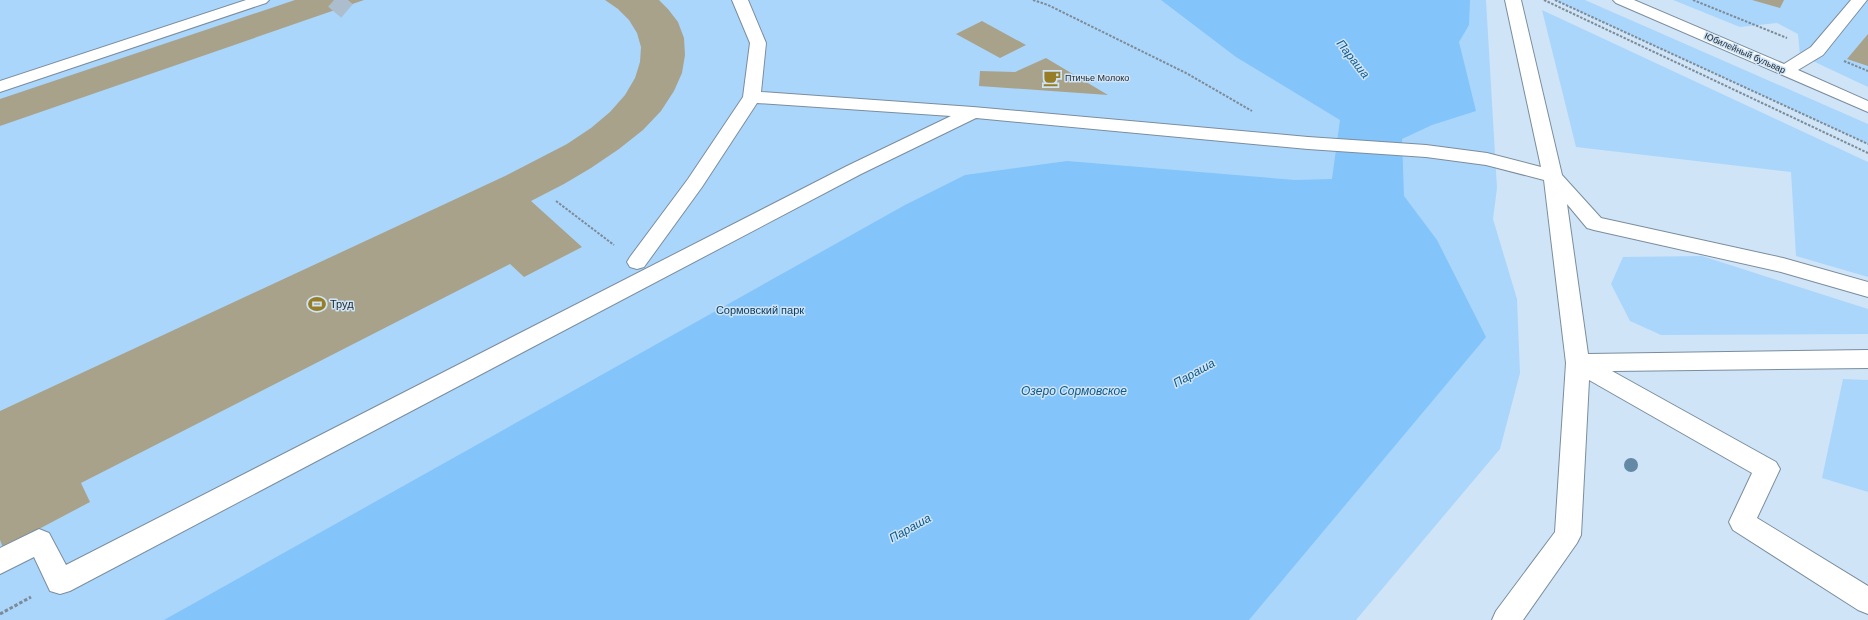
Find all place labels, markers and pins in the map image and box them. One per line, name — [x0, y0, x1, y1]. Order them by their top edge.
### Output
cafe icon: Птичье Молоко — [1042, 68, 1062, 88]
place label: Птичье Молоко — [1065, 73, 1129, 83]
sports icon: Труд — [307, 294, 327, 314]
place label: Труд — [330, 298, 354, 310]

